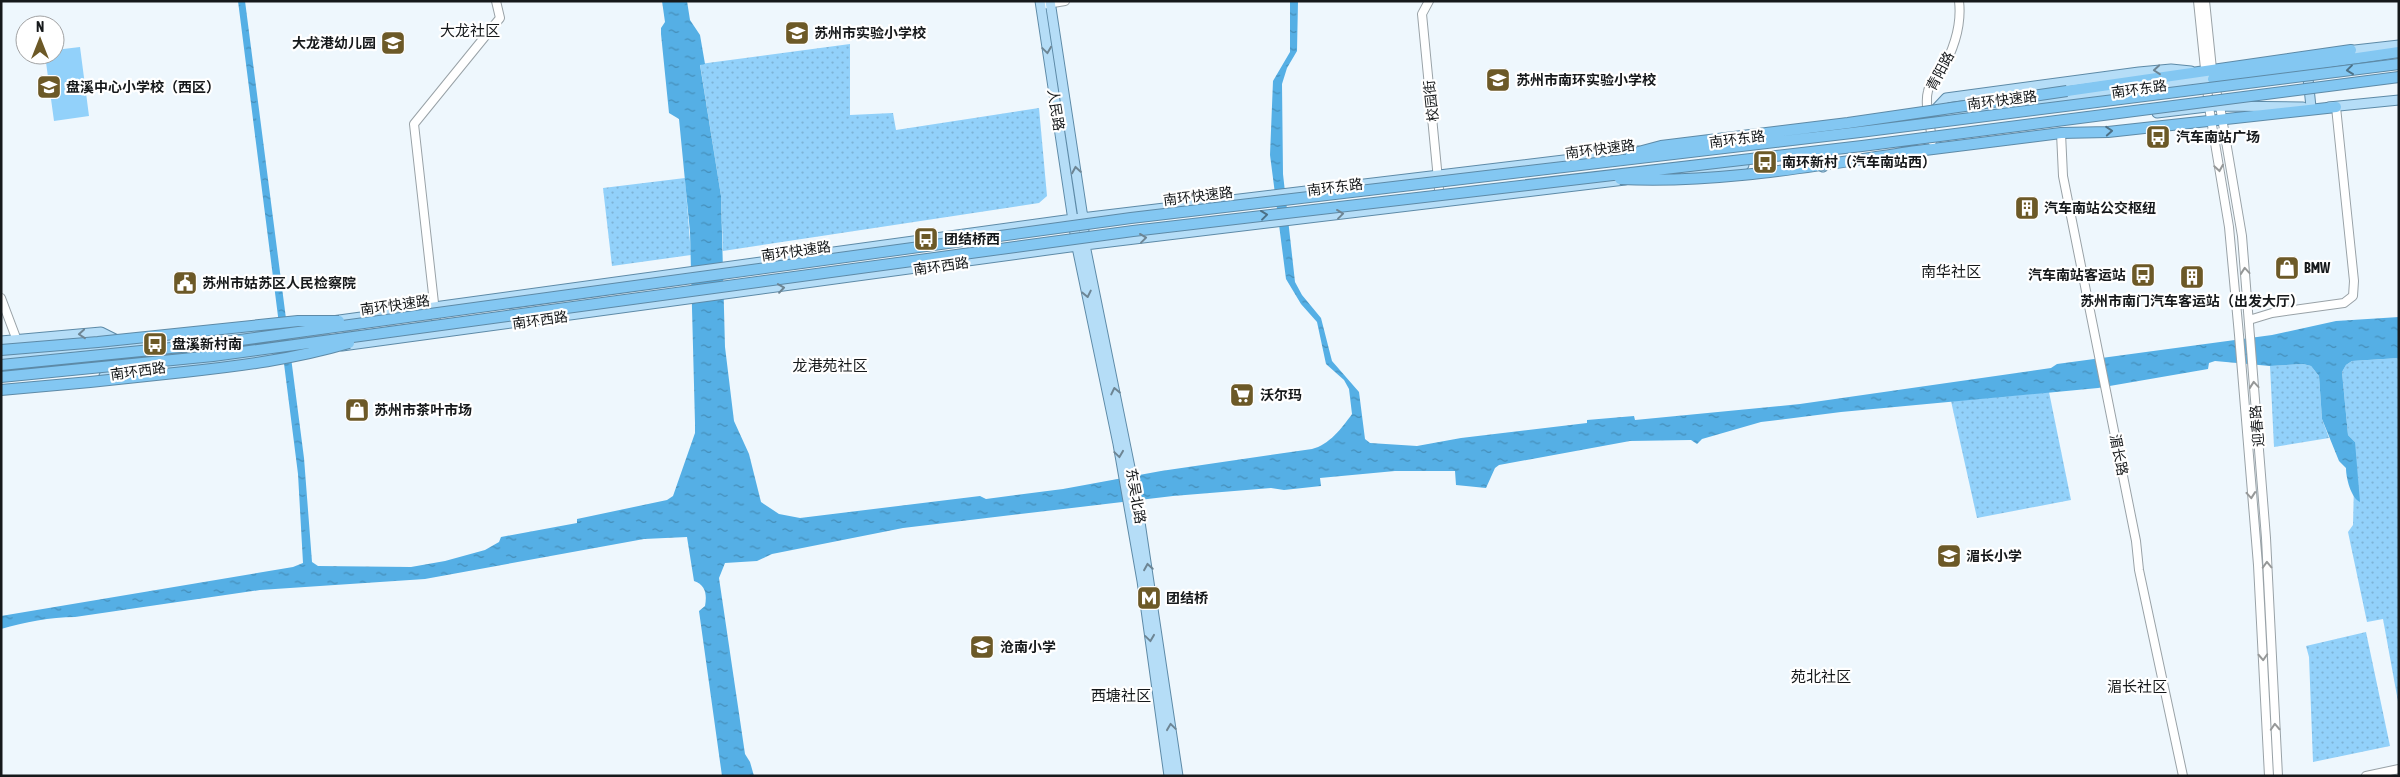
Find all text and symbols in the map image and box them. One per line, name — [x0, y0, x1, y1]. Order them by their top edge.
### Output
north arrow — [15, 15, 65, 65]
text: N — [36, 19, 44, 35]
school or university icon: 苏州市实验小学校 — [784, 20, 810, 46]
district label: 大龙社区 — [440, 22, 500, 39]
place label: 苏州市实验小学校 — [814, 25, 926, 41]
school or university icon: 大龙港幼儿园 — [380, 30, 406, 56]
place label: 大龙港幼儿园 — [292, 35, 376, 51]
one-way arrow — [1041, 46, 1052, 54]
street label: 青阳路 — [1923, 49, 1957, 93]
one-way arrow — [2346, 64, 2354, 75]
one-way arrow — [2153, 65, 2161, 76]
school or university icon: 苏州市南环实验小学校 — [1485, 67, 1511, 93]
place label: 苏州市南环实验小学校 — [1516, 72, 1656, 88]
school or university icon: 盘溪中心小学校（西区） — [36, 74, 62, 100]
street label: 南环东路 — [2110, 77, 2168, 101]
place label: 盘溪中心小学校（西区） — [66, 79, 220, 95]
street label: 校园街 — [1421, 79, 1441, 123]
street label: 人民路 — [1045, 88, 1067, 132]
street label: 南环快速路 — [1966, 88, 2038, 112]
bus stop icon: 汽车南站广场 — [2145, 124, 2171, 150]
one-way arrow — [2106, 126, 2114, 137]
street label: 南环东路 — [1708, 128, 1766, 150]
place label: 汽车南站广场 — [2176, 129, 2260, 145]
street label: 南环快速路 — [1564, 137, 1636, 161]
bus stop icon: 南环新村（汽车南站西） — [1752, 149, 1778, 175]
place label: 南环新村（汽车南站西） — [1782, 154, 1936, 170]
one-way arrow — [2214, 164, 2224, 173]
one-way arrow — [1071, 165, 1082, 173]
street label: 南环东路 — [1306, 176, 1364, 198]
street label: 南环快速路 — [1162, 184, 1234, 208]
building icon: 汽车南站公交枢纽 — [2014, 195, 2040, 221]
place label: 汽车南站公交枢纽 — [2044, 200, 2156, 216]
one-way arrow — [1336, 209, 1344, 220]
one-way arrow — [1261, 210, 1269, 221]
bus stop icon: 团结桥西 — [913, 226, 939, 252]
place label: 团结桥西 — [944, 231, 1000, 247]
one-way arrow — [1139, 233, 1147, 244]
street label: 南环快速路 — [760, 238, 832, 264]
street label: 南环西路 — [912, 254, 970, 278]
shop icon: BMW — [2274, 255, 2300, 281]
place label: BMW — [2304, 260, 2331, 276]
bus stop icon: 汽车南站客运站 — [2130, 262, 2156, 288]
district label: 南华社区 — [1921, 263, 1981, 280]
building icon: 苏州市南门汽车客运站（出发大厅） — [2179, 264, 2205, 290]
place label: 汽车南站客运站 — [2028, 267, 2126, 283]
one-way arrow — [2240, 267, 2251, 275]
public building icon: 苏州市姑苏区人民检察院 — [172, 270, 198, 296]
place label: 苏州市姑苏区人民检察院 — [202, 275, 356, 291]
one-way arrow — [777, 283, 785, 294]
one-way arrow — [1081, 290, 1092, 299]
street label: 南环快速路 — [359, 292, 431, 318]
place label: 苏州市南门汽车客运站（出发大厅） — [2080, 293, 2304, 309]
street label: 南环西路 — [511, 308, 569, 332]
one-way arrow — [78, 328, 86, 339]
bus stop icon: 盘溪新村南 — [142, 331, 168, 357]
place label: 盘溪新村南 — [172, 336, 242, 352]
district label: 龙港苑社区 — [792, 357, 868, 374]
street label: 南环西路 — [109, 359, 167, 383]
one-way arrow — [2248, 381, 2259, 389]
supermarket icon: 沃尔玛 — [1229, 382, 1255, 408]
one-way arrow — [1111, 387, 1121, 396]
place label: 沃尔玛 — [1260, 387, 1302, 403]
shop icon: 苏州市茶叶市场 — [344, 397, 370, 423]
place label: 苏州市茶叶市场 — [374, 402, 472, 418]
street label: 迎春路 — [2247, 404, 2267, 448]
street label: 湄长路 — [2107, 433, 2131, 477]
one-way arrow — [1113, 450, 1124, 458]
street label: 东吴北路 — [1123, 467, 1149, 525]
one-way arrow — [2245, 492, 2256, 500]
school or university icon: 湄长小学 — [1936, 543, 1962, 569]
place label: 湄长小学 — [1966, 548, 2022, 564]
one-way arrow — [2261, 561, 2272, 569]
one-way arrow — [1143, 562, 1153, 571]
metro station icon: 团结桥 — [1136, 585, 1162, 611]
place label: 团结桥 — [1166, 590, 1208, 606]
one-way arrow — [1144, 633, 1154, 642]
school or university icon: 沧南小学 — [969, 634, 995, 660]
place label: 沧南小学 — [1000, 639, 1056, 655]
one-way arrow — [2258, 654, 2269, 662]
district label: 苑北社区 — [1791, 668, 1851, 685]
district label: 湄长社区 — [2107, 678, 2167, 695]
district label: 西塘社区 — [1091, 687, 1151, 704]
one-way arrow — [1166, 723, 1177, 731]
one-way arrow — [2270, 723, 2280, 730]

